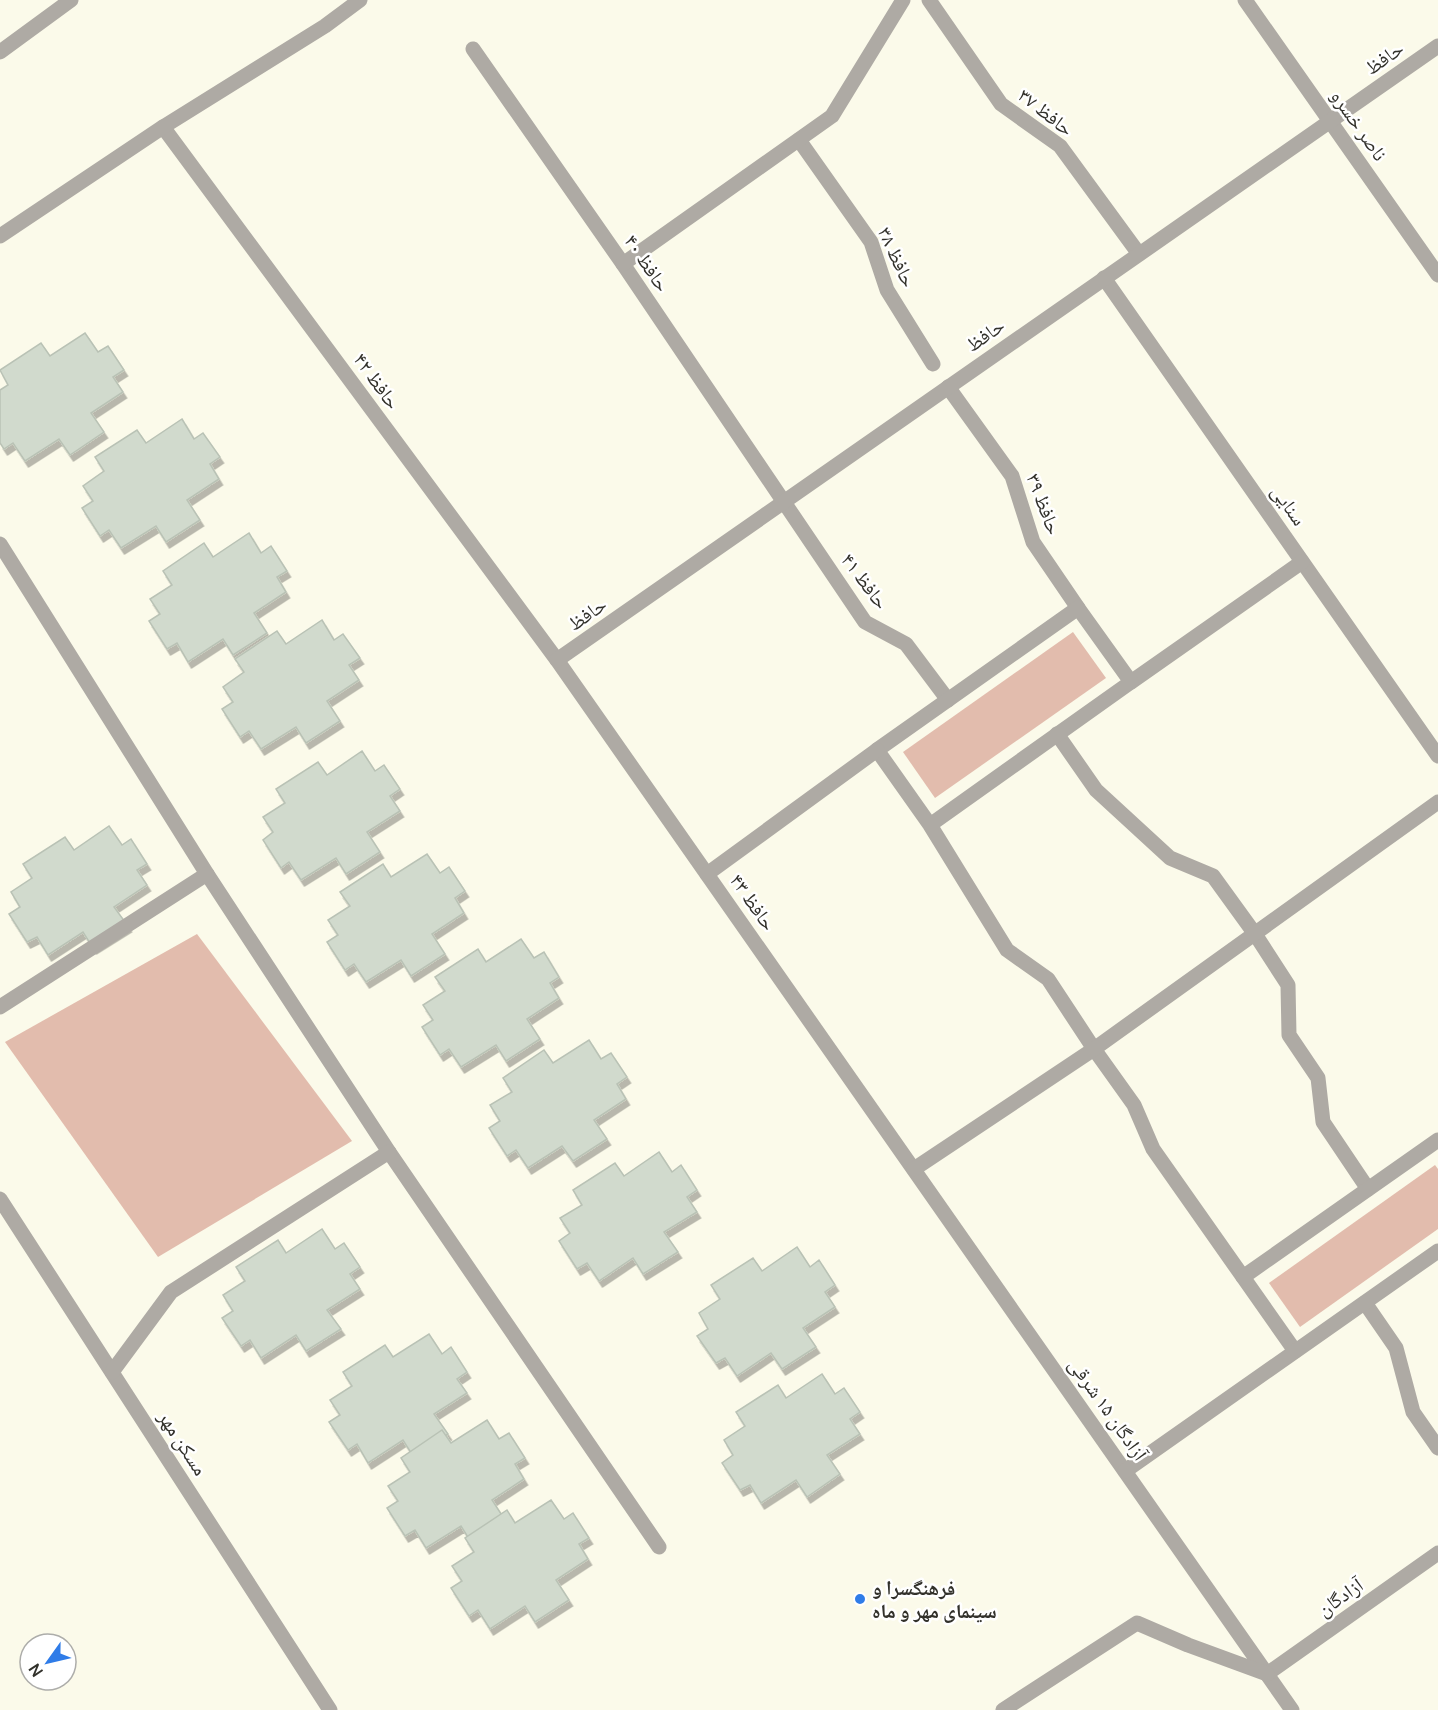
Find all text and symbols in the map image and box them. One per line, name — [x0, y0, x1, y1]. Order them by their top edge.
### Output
street label: حافظ — [1359, 34, 1409, 81]
street label: حافظ ۳۷ — [1013, 81, 1080, 142]
street label: ناصر خسرو — [1325, 83, 1394, 166]
street label: حافظ ۳۸ — [872, 222, 923, 292]
street label: حافظ ۴۰ — [618, 229, 677, 297]
street label: حافظ — [960, 311, 1010, 358]
street label: حافظ ۴۲ — [348, 347, 407, 415]
street label: حافظ ۳۹ — [1020, 469, 1069, 539]
street label: سنایی — [1266, 479, 1313, 531]
street label: حافظ ۴۱ — [835, 547, 895, 614]
street label: حافظ — [562, 590, 612, 637]
street label: حافظ ۴۳ — [724, 868, 783, 936]
street label: آزادگان ۱۵ شرقی — [1063, 1352, 1154, 1466]
street label: مسکن مهر — [152, 1404, 214, 1480]
street label: آزادگان — [1311, 1570, 1369, 1622]
place label: فرهنگسرا و سینمای مهر و ماه — [872, 1574, 997, 1624]
marker: فرهنگسرا و سینمای مهر و ماه — [853, 1592, 867, 1606]
north arrow — [18, 1632, 78, 1692]
text: N — [23, 1659, 48, 1681]

